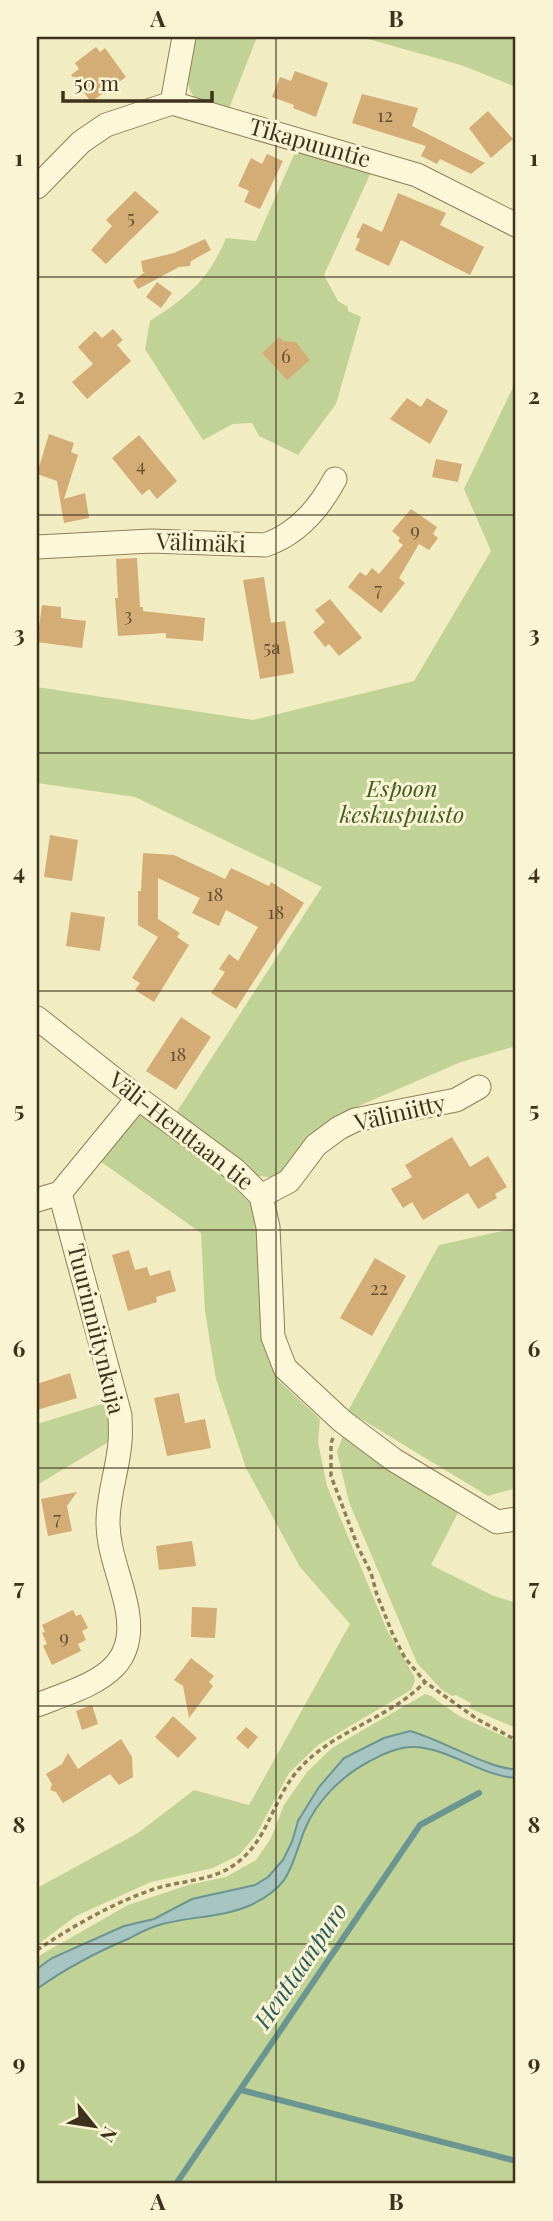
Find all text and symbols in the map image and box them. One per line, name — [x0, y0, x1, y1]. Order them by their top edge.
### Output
text: A — [149, 2, 166, 33]
text: B — [388, 2, 404, 33]
scale bar — [63, 60, 212, 104]
text: 50 m — [74, 68, 120, 96]
house number: 12 — [377, 101, 393, 127]
street label: Tikapuuntie — [246, 109, 375, 174]
text: 1 — [15, 141, 24, 172]
text: 1 — [530, 141, 539, 172]
house number: 5 — [127, 203, 135, 229]
house number: 6 — [281, 342, 291, 368]
text: 2 — [13, 379, 25, 410]
text: 2 — [528, 379, 540, 410]
house number: 4 — [136, 451, 146, 477]
house number: 9 — [410, 516, 420, 542]
street label: Välimäki — [155, 524, 247, 559]
house number: 7 — [374, 575, 382, 601]
house number: 3 — [124, 601, 132, 627]
text: 3 — [13, 617, 25, 648]
text: 3 — [528, 617, 540, 648]
house number: 5a — [263, 633, 281, 659]
park label: Espoon keskuspuisto — [339, 772, 464, 829]
text: 4 — [13, 855, 25, 886]
text: 4 — [528, 855, 540, 886]
house number: 18 — [207, 880, 223, 906]
house number: 18 — [268, 898, 284, 924]
house number: 18 — [170, 1040, 186, 1066]
street label: Väli-Henttaan tie — [102, 1063, 261, 1196]
street label: Väliniitty — [350, 1086, 449, 1137]
text: 5 — [14, 1093, 24, 1124]
text: 5 — [529, 1093, 539, 1124]
street label: Tuurinniitynkuja — [61, 1240, 134, 1418]
house number: 22 — [370, 1274, 388, 1300]
text: 6 — [13, 1332, 26, 1363]
text: 6 — [528, 1332, 541, 1363]
house number: 7 — [53, 1504, 61, 1530]
text: 7 — [14, 1570, 25, 1601]
text: 7 — [529, 1570, 540, 1601]
house number: 9 — [59, 1623, 69, 1649]
text: 8 — [13, 1808, 25, 1839]
text: 8 — [528, 1808, 540, 1839]
water label: Henttaanpuro — [245, 1896, 353, 2035]
text: 9 — [13, 2046, 25, 2077]
text: 9 — [528, 2046, 540, 2077]
north arrow — [60, 2092, 130, 2162]
text: N — [95, 2123, 124, 2148]
text: A — [149, 2185, 166, 2216]
text: B — [388, 2185, 404, 2216]

